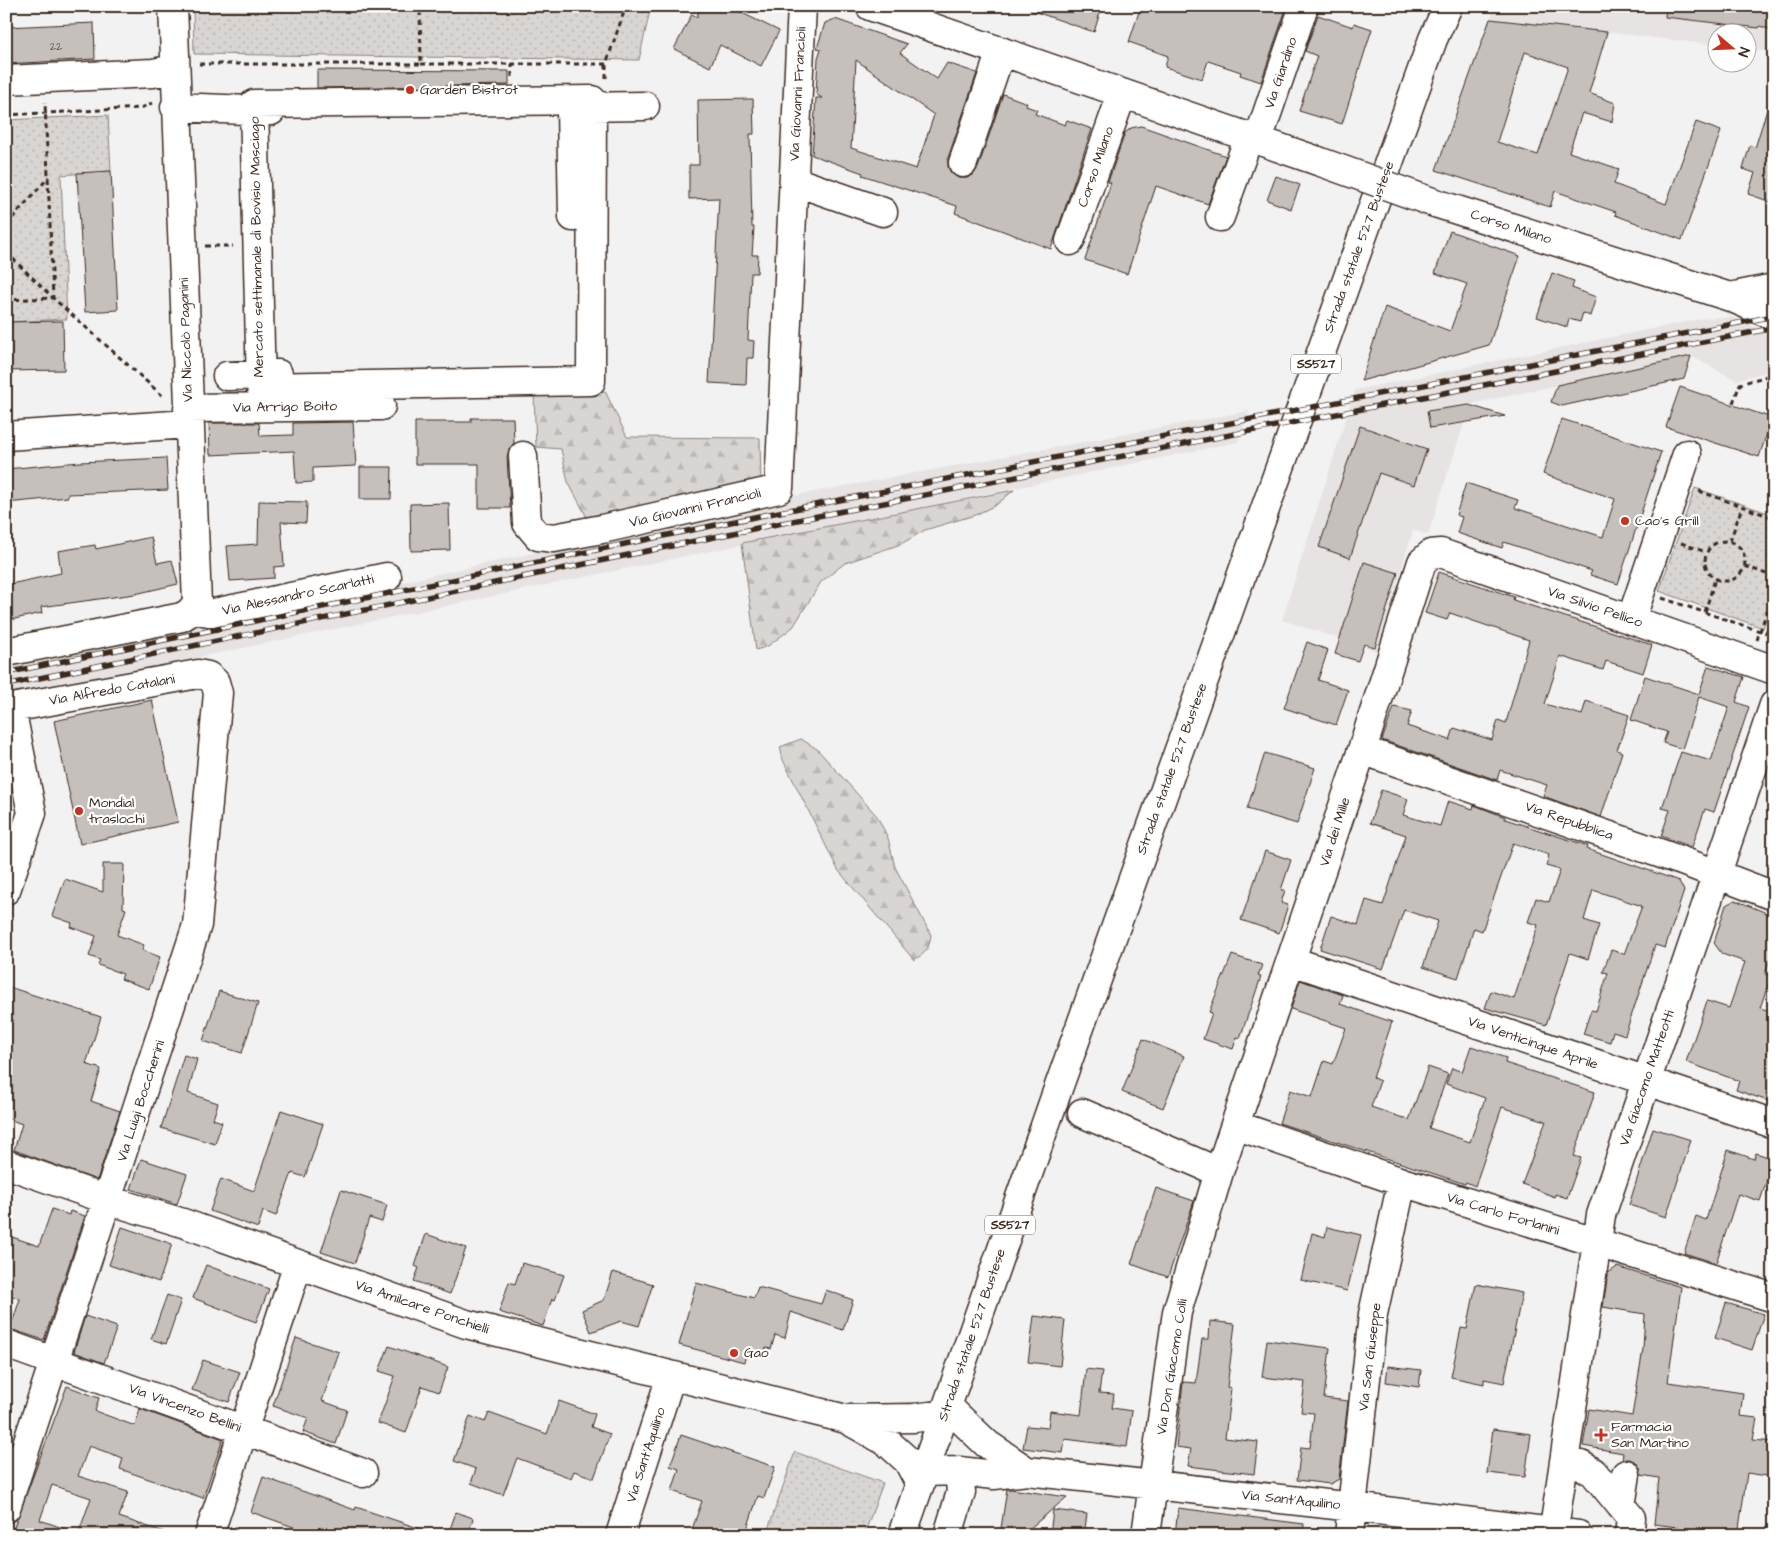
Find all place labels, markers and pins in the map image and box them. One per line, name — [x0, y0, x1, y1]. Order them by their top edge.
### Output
place label: Garden Bistrot — [420, 80, 518, 100]
marker: Garden Bistrot — [404, 84, 416, 96]
place label: Cao's Grill — [1635, 511, 1699, 531]
marker: Cao's Grill — [1619, 515, 1631, 527]
place label: Mondial traslochi — [89, 793, 145, 829]
marker: Mondial traslochi — [73, 805, 85, 817]
place label: Gao — [744, 1343, 769, 1363]
marker: Gao — [728, 1347, 740, 1359]
place label: Farmacia San Martino — [1611, 1417, 1689, 1453]
marker: Farmacia San Martino — [1595, 1429, 1607, 1441]

